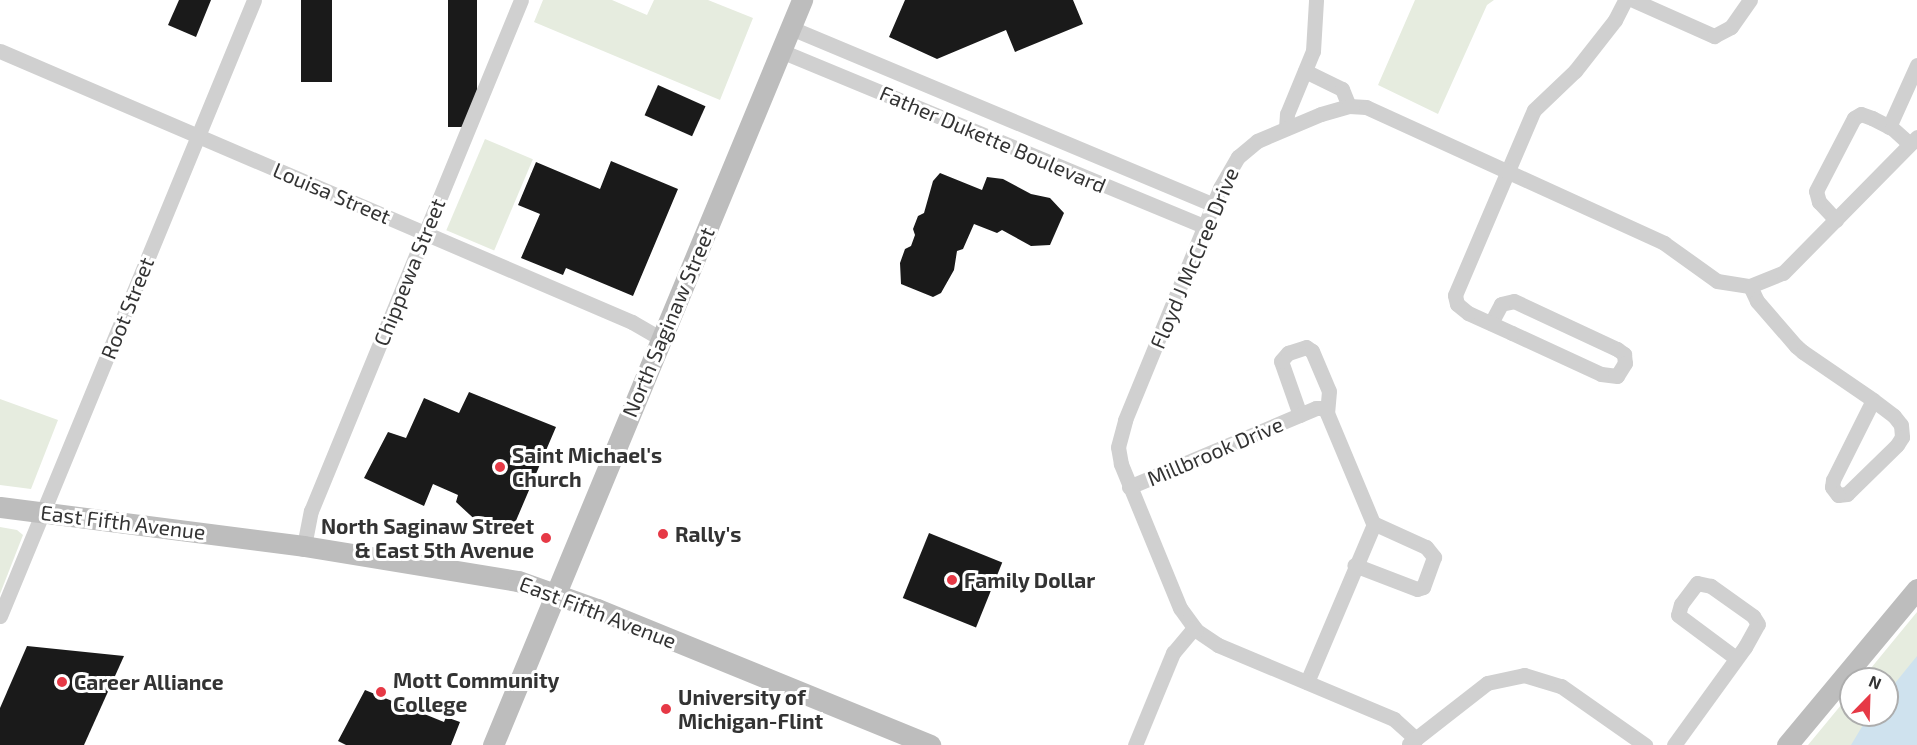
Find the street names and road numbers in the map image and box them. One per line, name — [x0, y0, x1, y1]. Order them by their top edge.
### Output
street label: Father Dukette Boulevard — [876, 80, 1110, 198]
street label: Louisa Street — [270, 157, 394, 229]
street label: Floyd J McCree Drive — [1144, 163, 1244, 353]
street label: Chippewa Street — [368, 195, 450, 349]
street label: North Saginaw Street — [616, 223, 720, 421]
street label: Root Street — [95, 253, 159, 363]
street label: Millbrook Drive — [1143, 411, 1287, 491]
street label: East Fifth Avenue — [39, 499, 207, 545]
street label: East Fifth Avenue — [516, 570, 680, 654]

